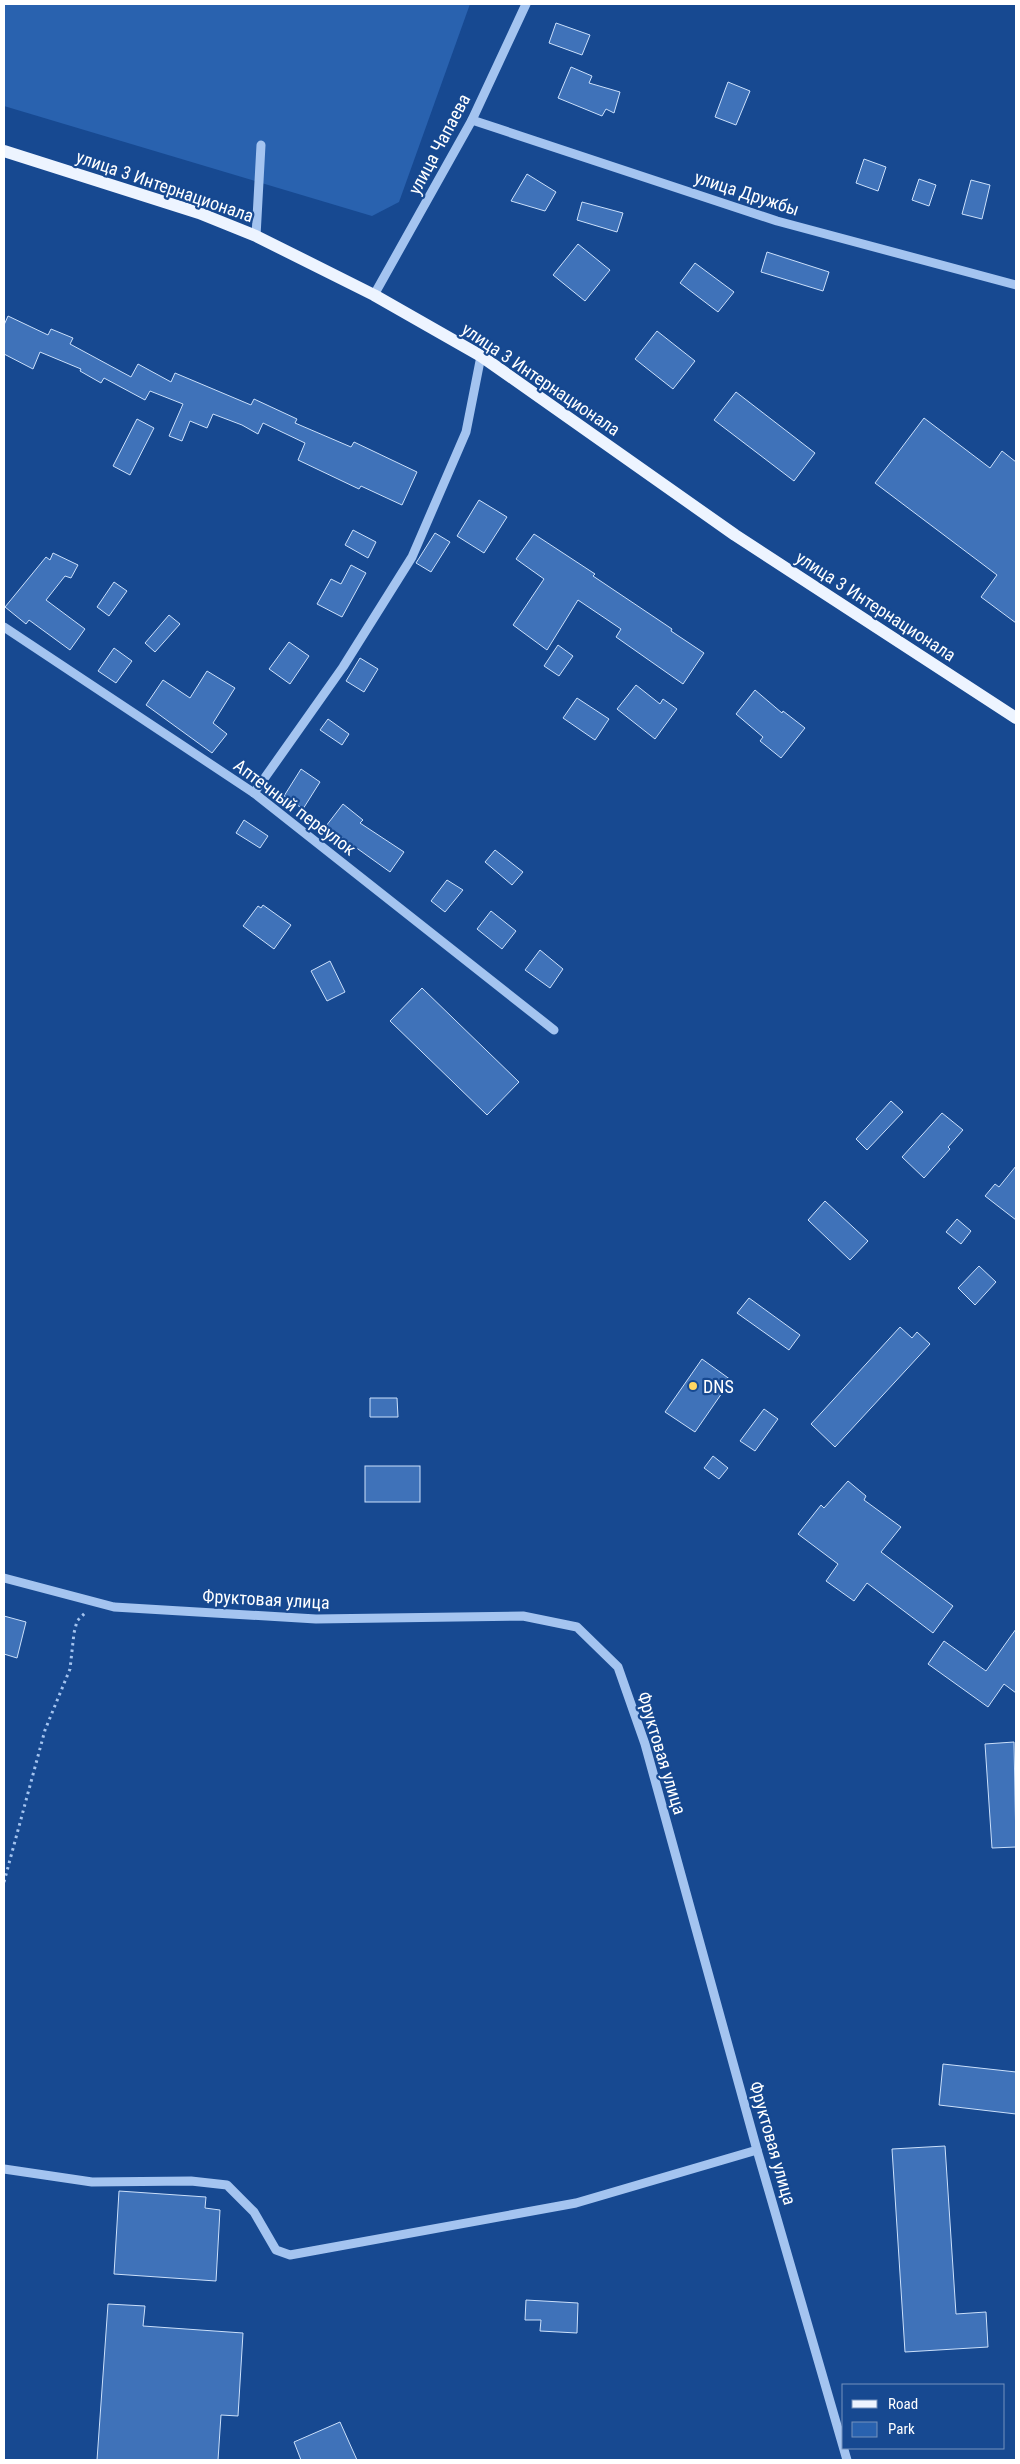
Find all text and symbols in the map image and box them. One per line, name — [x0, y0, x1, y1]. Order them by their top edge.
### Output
street label: улица Чапаева — [404, 90, 474, 198]
street label: улица 3 Интернационала — [74, 146, 256, 226]
street label: улица Дружбы — [692, 166, 802, 220]
street label: улица 3 Интернационала — [458, 318, 624, 440]
street label: улица 3 Интернационала — [792, 546, 960, 666]
street label: Аптечный переулок — [230, 754, 360, 860]
place label: DNS — [703, 1376, 734, 1397]
marker: DNS — [687, 1380, 699, 1392]
street label: Фруктовая улица — [202, 1585, 330, 1613]
street label: Фруктовая улица — [633, 1689, 691, 1817]
street label: Фруктовая улица — [745, 2079, 801, 2207]
legend — [842, 2384, 1005, 2449]
text: Road — [888, 2395, 918, 2413]
text: Park — [888, 2420, 915, 2438]

